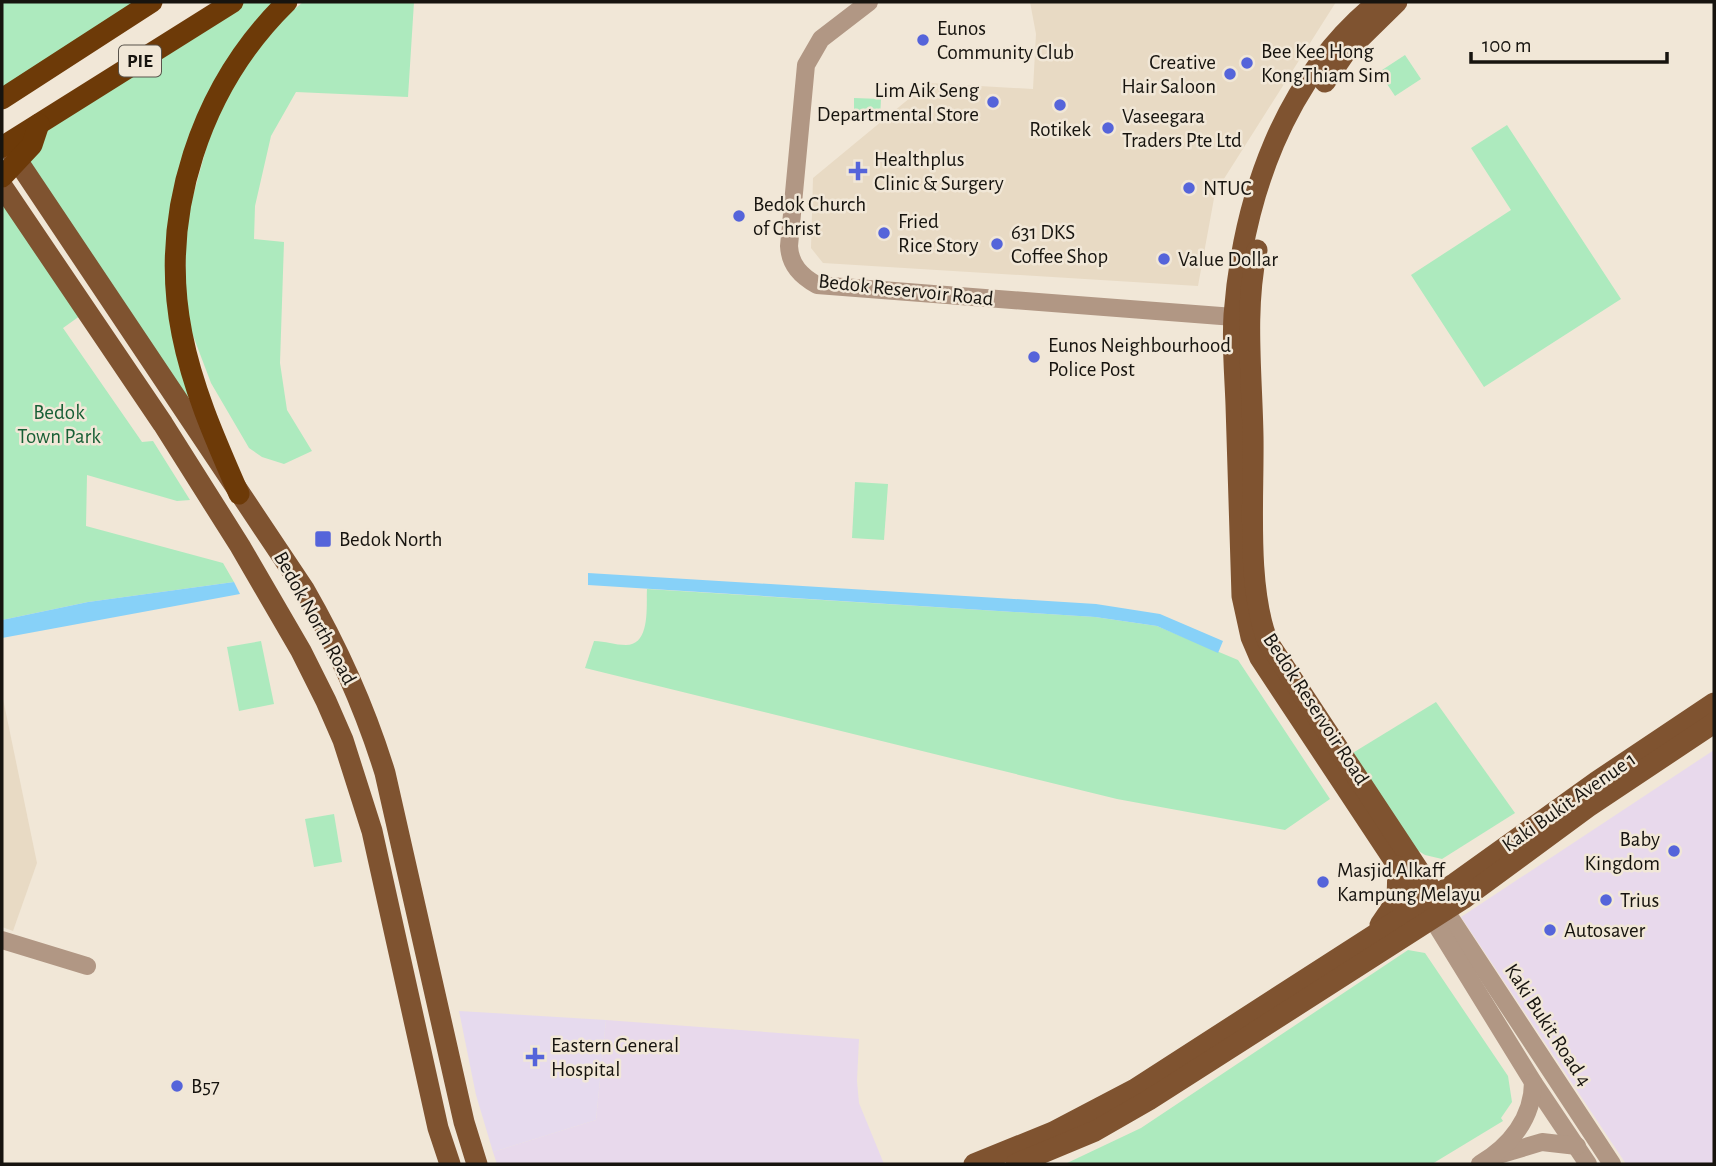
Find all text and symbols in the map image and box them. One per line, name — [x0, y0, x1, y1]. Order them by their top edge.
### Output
place label: Eunos Community Club — [937, 18, 1074, 63]
scale bar — [1471, 21, 1667, 65]
marker: Eunos Community Club — [915, 32, 931, 48]
text: 100 m — [1482, 35, 1532, 56]
place label: Bee Kee Hong KongThiam Sim — [1261, 41, 1390, 86]
road number: PIE — [119, 45, 161, 76]
place label: Creative Hair Saloon — [1121, 52, 1216, 97]
marker: Bee Kee Hong KongThiam Sim — [1239, 55, 1255, 71]
marker: Creative Hair Saloon — [1222, 66, 1238, 82]
place label: Lim Aik Seng Departmental Store — [817, 80, 980, 125]
marker: Lim Aik Seng Departmental Store — [985, 94, 1001, 110]
marker: Rotikek — [1052, 97, 1068, 113]
place label: Vaseegara Traders Pte Ltd — [1122, 106, 1242, 151]
place label: Rotikek — [1029, 119, 1091, 140]
marker: Vaseegara Traders Pte Ltd — [1100, 120, 1116, 136]
place label: Healthplus Clinic & Surgery — [874, 149, 1004, 194]
marker: Healthplus Clinic & Surgery — [848, 161, 868, 181]
place label: NTUC — [1203, 178, 1251, 199]
marker: NTUC — [1181, 180, 1197, 196]
place label: Bedok Church of Christ — [753, 194, 866, 239]
marker: Bedok Church of Christ — [731, 208, 747, 224]
place label: Fried Rice Story — [898, 211, 978, 256]
place label: 631 DKS Coffee Shop — [1011, 222, 1108, 267]
marker: Fried Rice Story — [876, 225, 892, 241]
marker: 631 DKS Coffee Shop — [989, 236, 1005, 252]
place label: Value Dollar — [1178, 249, 1278, 270]
marker: Value Dollar — [1156, 251, 1172, 267]
street label: Bedok Reservoir Road — [817, 270, 995, 310]
place label: Eunos Neighbourhood Police Post — [1048, 335, 1231, 380]
marker: Eunos Neighbourhood Police Post — [1026, 349, 1042, 365]
park label: Bedok Town Park — [17, 402, 101, 447]
marker: Bedok North — [313, 529, 333, 549]
place label: Bedok North — [339, 529, 442, 550]
street label: Bedok North Road — [270, 548, 360, 688]
street label: Bedok Reservoir Road — [1259, 629, 1373, 789]
street label: Kaki Bukit Avenue 1 — [1498, 748, 1640, 856]
place label: Baby Kingdom — [1585, 829, 1660, 874]
marker: Baby Kingdom — [1666, 843, 1682, 859]
place label: Masjid Alkaff Kampung Melayu — [1337, 860, 1481, 905]
marker: Masjid Alkaff Kampung Melayu — [1315, 874, 1331, 890]
place label: Trius — [1620, 890, 1659, 911]
marker: Trius — [1598, 892, 1614, 908]
place label: Autosaver — [1564, 920, 1646, 941]
marker: Autosaver — [1542, 922, 1558, 938]
street label: Kaki Bukit Road 4 — [1501, 960, 1595, 1090]
place label: Eastern General Hospital — [551, 1035, 679, 1080]
marker: Eastern General Hospital — [525, 1047, 545, 1067]
place label: B57 — [191, 1076, 220, 1097]
marker: B57 — [169, 1078, 185, 1094]

